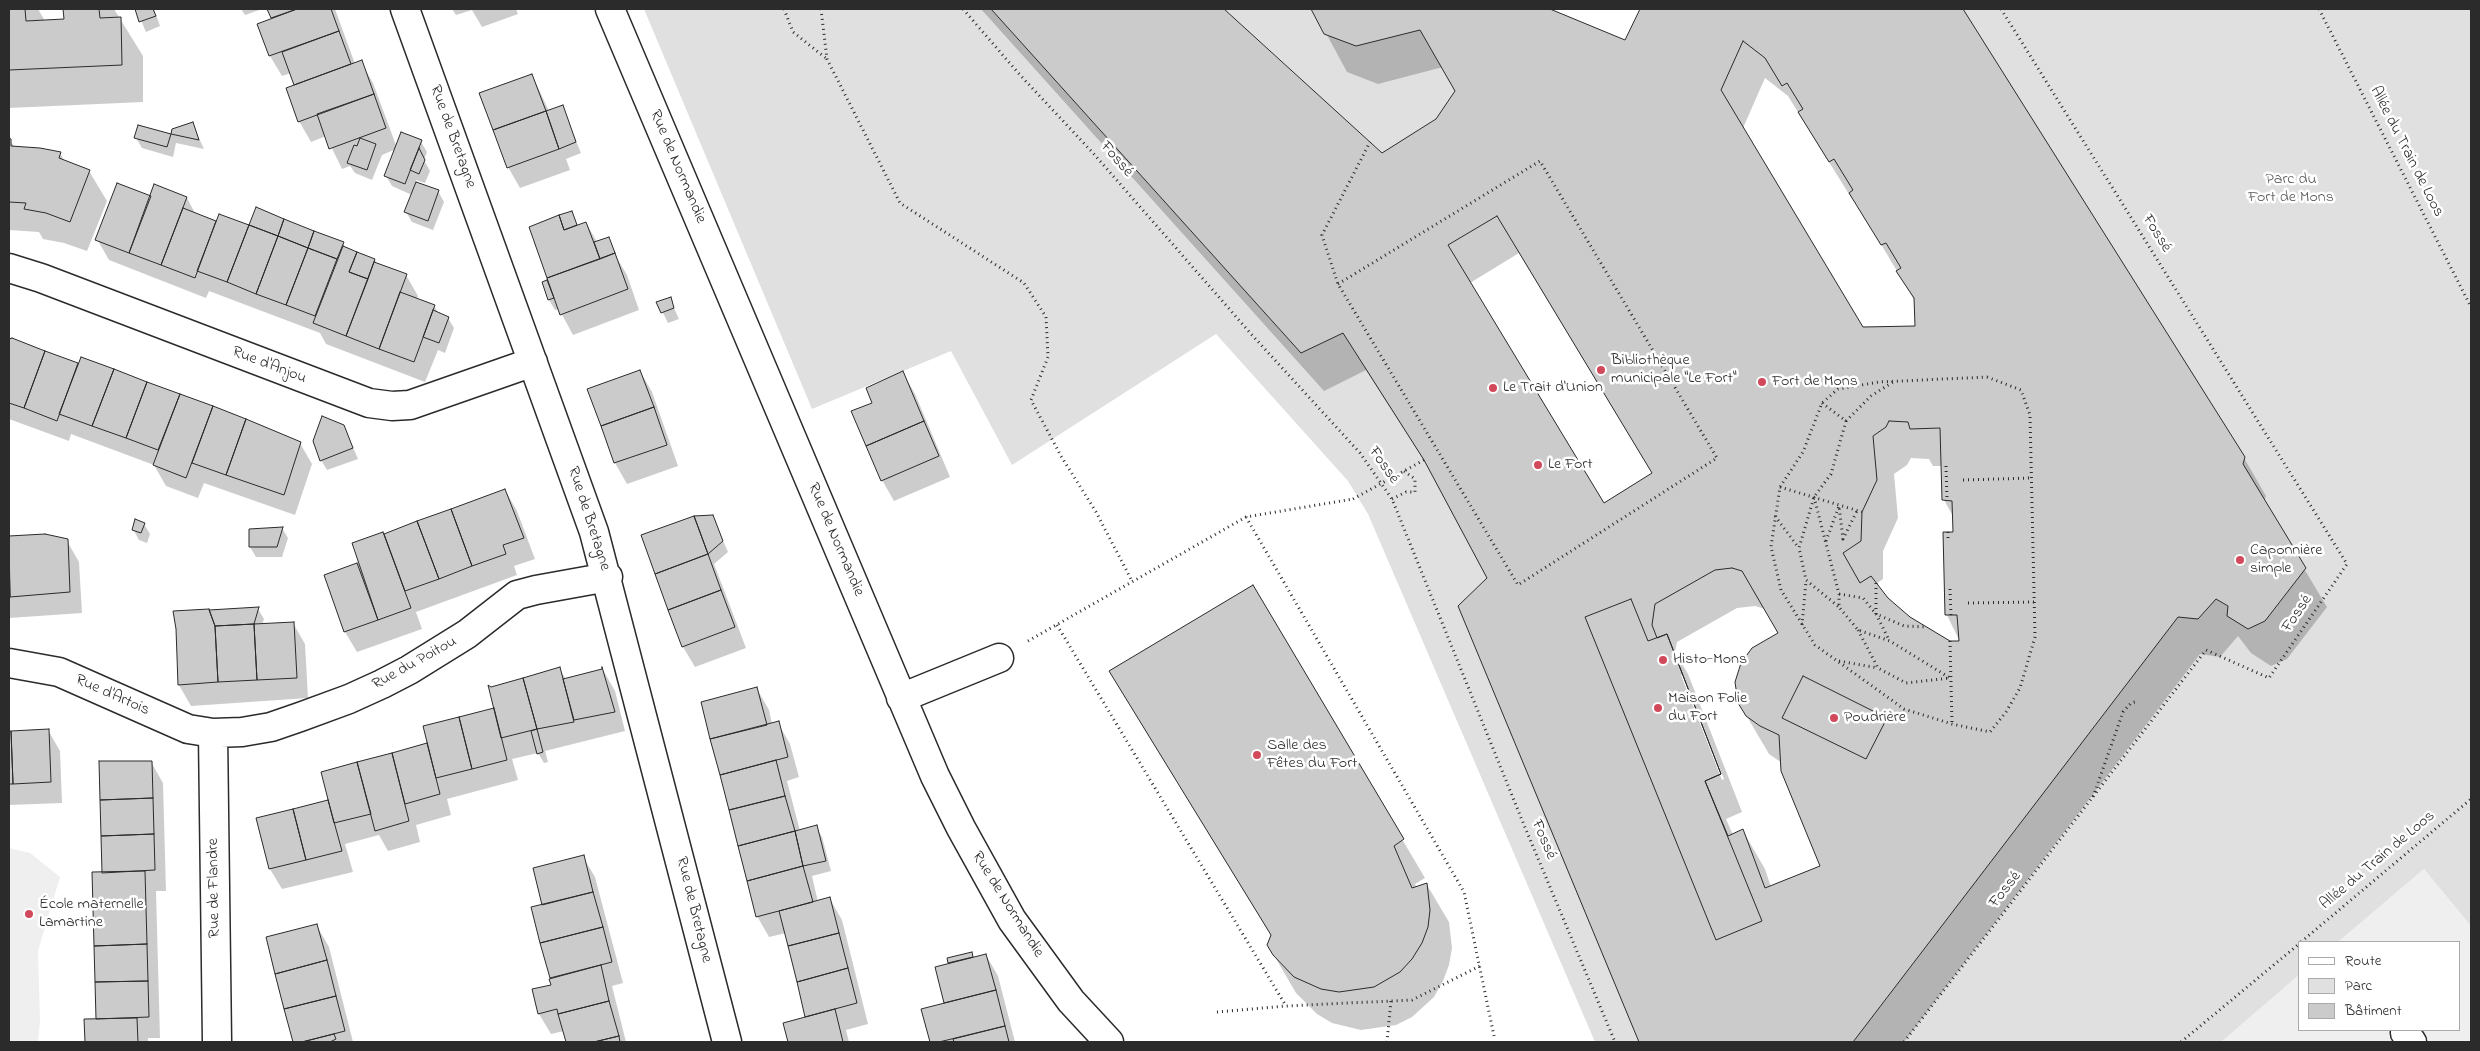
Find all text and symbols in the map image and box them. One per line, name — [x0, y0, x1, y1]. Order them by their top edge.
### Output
street label: Rue de Bretagne — [424, 83, 480, 191]
street label: Allée du Train de Loos — [2365, 83, 2447, 221]
street label: Rue de Normandie — [644, 107, 710, 227]
street label: Fossé — [1095, 138, 1137, 182]
park label: Parc du Fort de Mons — [2248, 170, 2334, 208]
street label: Fossé — [2137, 212, 2175, 256]
street label: Rue d'Anjou — [229, 343, 309, 389]
place label: Bibliothèque municipale "Le Fort" — [1611, 351, 1737, 389]
marker: Bibliothèque municipale "Le Fort" — [1595, 364, 1607, 376]
place label: Fort de Mons — [1772, 372, 1858, 392]
marker: Fort de Mons — [1756, 376, 1768, 388]
place label: Le Trait d'Union — [1503, 378, 1603, 398]
marker: Le Trait d'Union — [1487, 382, 1499, 394]
street label: Fossé — [1363, 444, 1403, 488]
place label: Le Fort — [1548, 455, 1593, 475]
marker: Le Fort — [1532, 459, 1544, 471]
street label: Rue de Bretagne — [562, 464, 614, 574]
street label: Rue de Normandie — [802, 480, 868, 600]
place label: Caponnière simple — [2250, 541, 2322, 579]
marker: Caponnière simple — [2234, 554, 2246, 566]
street label: Fossé — [2279, 592, 2317, 636]
street label: Rue du Poitou — [369, 633, 461, 695]
place label: Histo-Mons — [1673, 650, 1747, 670]
marker: Histo-Mons — [1657, 654, 1669, 666]
street label: Rue d'Artois — [72, 671, 152, 721]
place label: Maison Folie du Fort — [1668, 689, 1747, 727]
marker: Maison Folie du Fort — [1652, 702, 1664, 714]
place label: Poudrière — [1844, 708, 1906, 728]
marker: Poudrière — [1828, 712, 1840, 724]
place label: Salle des Fêtes du Fort — [1267, 736, 1357, 774]
marker: Salle des Fêtes du Fort — [1251, 749, 1263, 761]
street label: Allée du Train de Loos — [2317, 807, 2439, 915]
street label: Fossé — [1526, 818, 1560, 862]
street label: Rue de Flandre — [205, 838, 225, 938]
street label: Rue de Normandie — [967, 848, 1047, 962]
street label: Rue de Bretagne — [671, 855, 715, 965]
street label: Fossé — [1986, 868, 2026, 912]
place label: École maternelle Lamartine — [39, 895, 144, 933]
marker: École maternelle Lamartine — [23, 908, 35, 920]
legend — [2298, 941, 2460, 1031]
text: Route — [2345, 950, 2381, 972]
text: Parc — [2345, 975, 2372, 997]
text: Bâtiment — [2345, 1000, 2402, 1022]

